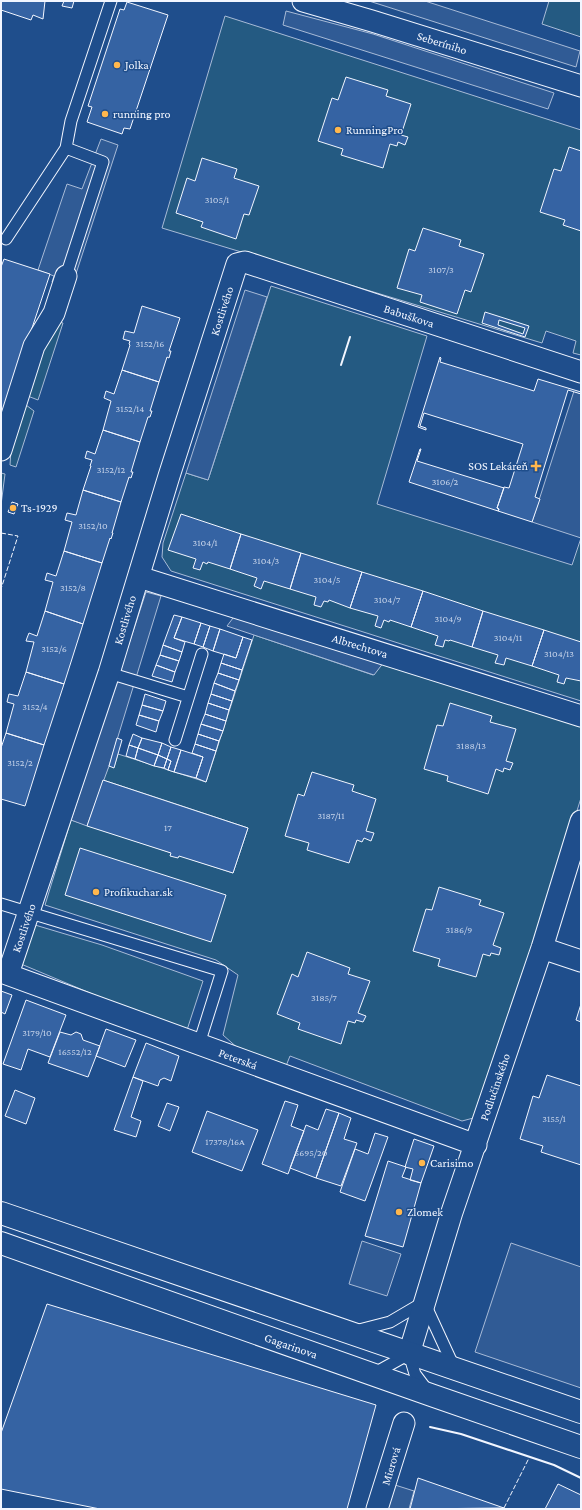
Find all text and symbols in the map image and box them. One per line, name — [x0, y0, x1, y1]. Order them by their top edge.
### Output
street label: Seberíniho — [415, 29, 469, 57]
place label: Jolka — [124, 58, 149, 72]
marker: Jolka — [112, 60, 122, 70]
place label: running pro — [113, 107, 170, 121]
marker: running pro — [100, 109, 110, 119]
place label: RunningPro — [346, 123, 403, 137]
marker: RunningPro — [333, 125, 343, 135]
house number: 3105/1 — [205, 194, 229, 205]
house number: 3107/3 — [428, 264, 454, 275]
street label: Kostlivého — [207, 285, 237, 337]
street label: Babuškova — [382, 301, 436, 331]
house number: 3152/16 — [136, 338, 164, 349]
house number: 3152/14 — [116, 403, 144, 414]
place label: SOS Lekáreň — [468, 459, 529, 473]
marker: SOS Lekáreň — [531, 461, 541, 471]
house number: 3152/12 — [97, 464, 125, 475]
house number: 3106/2 — [432, 476, 459, 487]
place label: Ts-1929 — [21, 501, 58, 515]
marker: Ts-1929 — [8, 503, 18, 513]
house number: 3152/10 — [78, 520, 108, 531]
house number: 3104/1 — [192, 537, 218, 548]
house number: 3104/3 — [253, 555, 280, 566]
house number: 3104/5 — [314, 574, 341, 585]
house number: 3152/8 — [60, 582, 86, 593]
street label: Kostlivého — [111, 594, 139, 646]
house number: 3104/7 — [374, 594, 401, 605]
house number: 3104/9 — [434, 613, 462, 624]
street label: Albrechtova — [330, 631, 390, 661]
house number: 3104/11 — [494, 632, 522, 643]
house number: 3152/6 — [41, 643, 67, 654]
house number: 3104/13 — [544, 648, 574, 659]
house number: 3152/4 — [22, 701, 48, 712]
house number: 3188/13 — [456, 740, 486, 751]
house number: 3152/2 — [7, 757, 33, 768]
house number: 3187/11 — [317, 810, 345, 821]
house number: 17 — [164, 822, 172, 833]
place label: Profikuchar.sk — [104, 885, 173, 899]
marker: Profikuchar.sk — [91, 887, 101, 897]
street label: Kostlivého — [9, 902, 39, 954]
house number: 3186/9 — [446, 924, 472, 935]
house number: 3185/7 — [311, 992, 337, 1003]
house number: 3179/10 — [22, 1027, 52, 1038]
house number: 16552/12 — [58, 1046, 92, 1057]
street label: Peterská — [217, 1046, 260, 1073]
street label: Podlučinského — [477, 1052, 513, 1122]
house number: 3155/1 — [542, 1113, 566, 1124]
house number: 17378/16A — [205, 1136, 245, 1147]
house number: 5695/20 — [295, 1147, 328, 1158]
place label: Carisimo — [430, 1156, 473, 1170]
marker: Carisimo — [417, 1158, 427, 1168]
place label: Zlomek — [407, 1205, 443, 1219]
marker: Zlomek — [394, 1207, 404, 1217]
street label: Gagarinova — [263, 1330, 320, 1362]
street label: Mierová — [379, 1445, 404, 1487]

